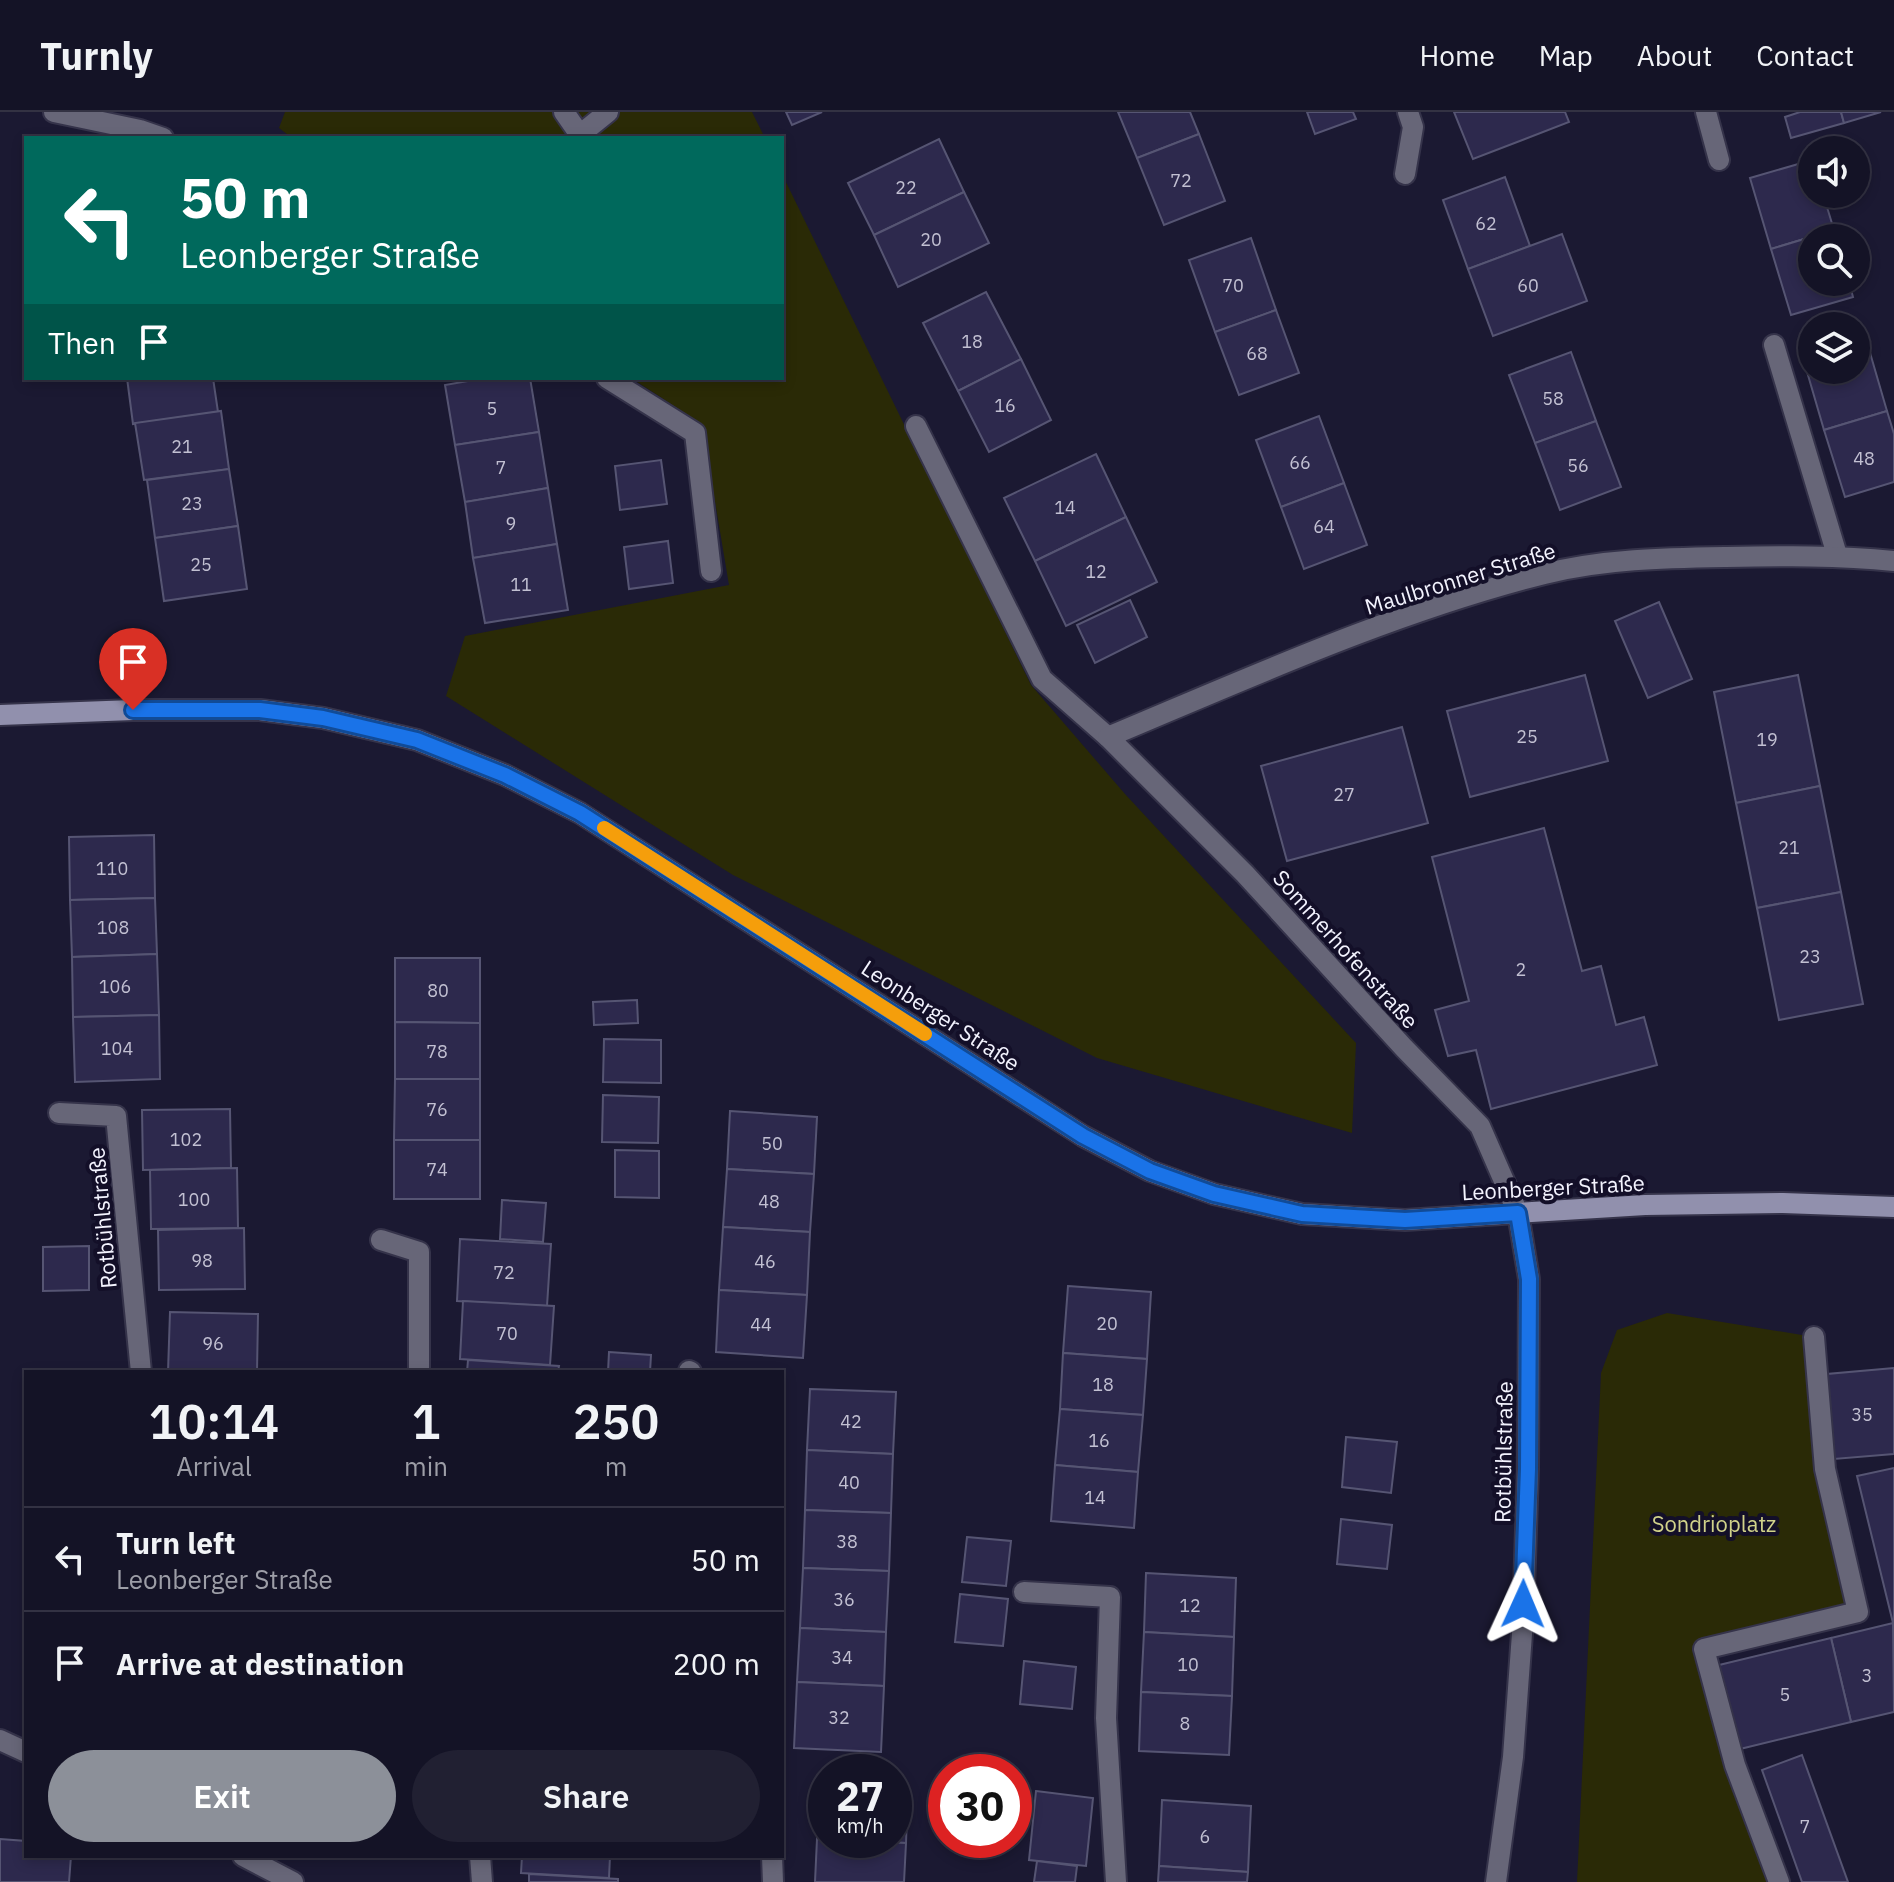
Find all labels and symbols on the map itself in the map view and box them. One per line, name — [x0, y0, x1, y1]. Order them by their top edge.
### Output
house number: 72 — [1170, 169, 1192, 192]
house number: 22 — [895, 176, 917, 199]
house number: 62 — [1475, 212, 1497, 235]
house number: 20 — [920, 228, 942, 251]
house number: 70 — [1222, 274, 1244, 297]
house number: 60 — [1517, 274, 1539, 297]
house number: 18 — [961, 330, 983, 353]
house number: 68 — [1246, 342, 1268, 365]
house number: 58 — [1542, 387, 1564, 410]
house number: 16 — [994, 394, 1016, 417]
house number: 5 — [487, 397, 497, 420]
house number: 21 — [171, 435, 193, 458]
house number: 48 — [1853, 447, 1875, 470]
house number: 66 — [1289, 451, 1311, 474]
house number: 56 — [1567, 454, 1589, 477]
house number: 7 — [496, 456, 506, 479]
house number: 23 — [181, 492, 203, 515]
house number: 14 — [1054, 496, 1076, 519]
house number: 9 — [506, 512, 516, 535]
house number: 64 — [1313, 515, 1335, 538]
street label: Maulbronner Straße — [1361, 535, 1559, 621]
house number: 25 — [190, 553, 212, 576]
house number: 12 — [1085, 560, 1107, 583]
house number: 11 — [510, 573, 532, 596]
pin — [99, 628, 167, 710]
house number: 25 — [1516, 725, 1538, 748]
house number: 19 — [1756, 728, 1778, 751]
house number: 27 — [1333, 783, 1355, 806]
house number: 21 — [1778, 836, 1800, 859]
house number: 110 — [96, 857, 128, 880]
street label: Sommerhofenstraße — [1267, 863, 1425, 1035]
house number: 108 — [97, 916, 129, 939]
house number: 23 — [1799, 945, 1821, 968]
street label: Leonberger Straße — [856, 953, 1026, 1077]
house number: 2 — [1516, 958, 1526, 981]
house number: 106 — [99, 975, 131, 998]
house number: 80 — [427, 979, 449, 1002]
house number: 104 — [101, 1037, 133, 1060]
house number: 78 — [426, 1040, 448, 1063]
house number: 76 — [426, 1098, 448, 1121]
house number: 102 — [170, 1128, 202, 1151]
house number: 50 — [761, 1132, 783, 1155]
street label: Rotbühlstraße — [81, 1146, 123, 1290]
house number: 74 — [426, 1158, 448, 1181]
street label: Leonberger Straße — [1461, 1168, 1645, 1206]
house number: 100 — [178, 1188, 210, 1211]
house number: 48 — [758, 1190, 780, 1213]
house number: 98 — [191, 1249, 213, 1272]
house number: 46 — [754, 1250, 776, 1273]
house number: 72 — [493, 1261, 515, 1284]
house number: 20 — [1096, 1312, 1118, 1335]
house number: 44 — [750, 1313, 772, 1336]
house number: 70 — [496, 1322, 518, 1345]
house number: 96 — [202, 1332, 224, 1355]
house number: 18 — [1092, 1373, 1114, 1396]
street label: Rotbühlstraße — [1487, 1381, 1519, 1523]
house number: 35 — [1851, 1403, 1873, 1426]
house number: 42 — [840, 1410, 862, 1433]
house number: 16 — [1088, 1429, 1110, 1452]
house number: 40 — [838, 1471, 860, 1494]
house number: 14 — [1084, 1486, 1106, 1509]
park label: Sondrioplatz — [1652, 1509, 1776, 1538]
house number: 38 — [836, 1530, 858, 1553]
position arrow — [1481, 1562, 1565, 1646]
house number: 36 — [833, 1588, 855, 1611]
house number: 12 — [1179, 1594, 1201, 1617]
house number: 34 — [831, 1646, 853, 1669]
house number: 10 — [1177, 1653, 1199, 1676]
house number: 3 — [1862, 1664, 1872, 1687]
house number: 5 — [1780, 1683, 1790, 1706]
house number: 32 — [828, 1706, 850, 1729]
house number: 8 — [1180, 1712, 1190, 1735]
speed limit sign: 30 — [928, 1754, 1032, 1858]
house number: 7 — [1800, 1815, 1810, 1838]
house number: 6 — [1200, 1825, 1210, 1848]

